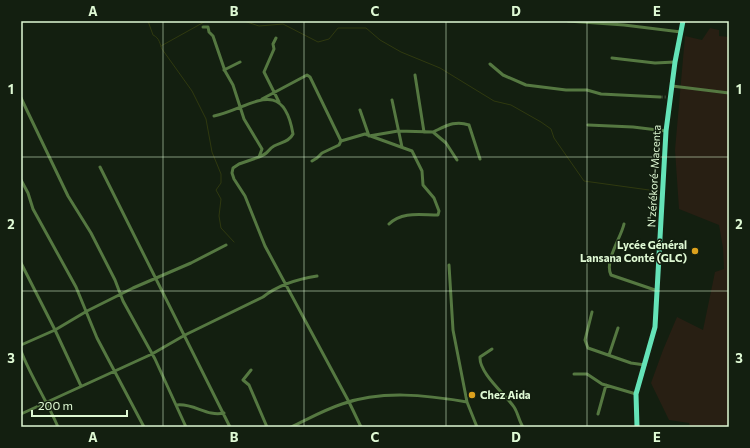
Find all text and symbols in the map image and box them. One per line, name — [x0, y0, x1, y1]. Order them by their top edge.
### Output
text: A — [88, 3, 98, 19]
text: B — [230, 3, 239, 19]
text: C — [371, 3, 380, 19]
text: D — [511, 3, 521, 19]
text: E — [653, 3, 661, 19]
text: 1 — [8, 81, 14, 97]
text: 1 — [736, 81, 742, 97]
street label: N'zérékoré-Macenta — [644, 124, 663, 228]
text: 2 — [7, 216, 15, 232]
text: 2 — [735, 216, 743, 232]
place label: Lycée Général Lansana Conté (GLC) — [580, 238, 687, 264]
marker: Lycée Général Lansana Conté (GLC) — [690, 246, 700, 256]
text: 3 — [7, 350, 15, 366]
text: 3 — [735, 350, 743, 366]
place label: Chez Aida — [480, 388, 531, 401]
marker: Chez Aida — [467, 390, 477, 400]
scale bar — [32, 392, 127, 418]
text: 200 m — [38, 398, 73, 412]
text: A — [88, 429, 98, 445]
text: B — [230, 429, 239, 445]
text: C — [371, 429, 380, 445]
text: D — [511, 429, 521, 445]
text: E — [653, 429, 661, 445]

